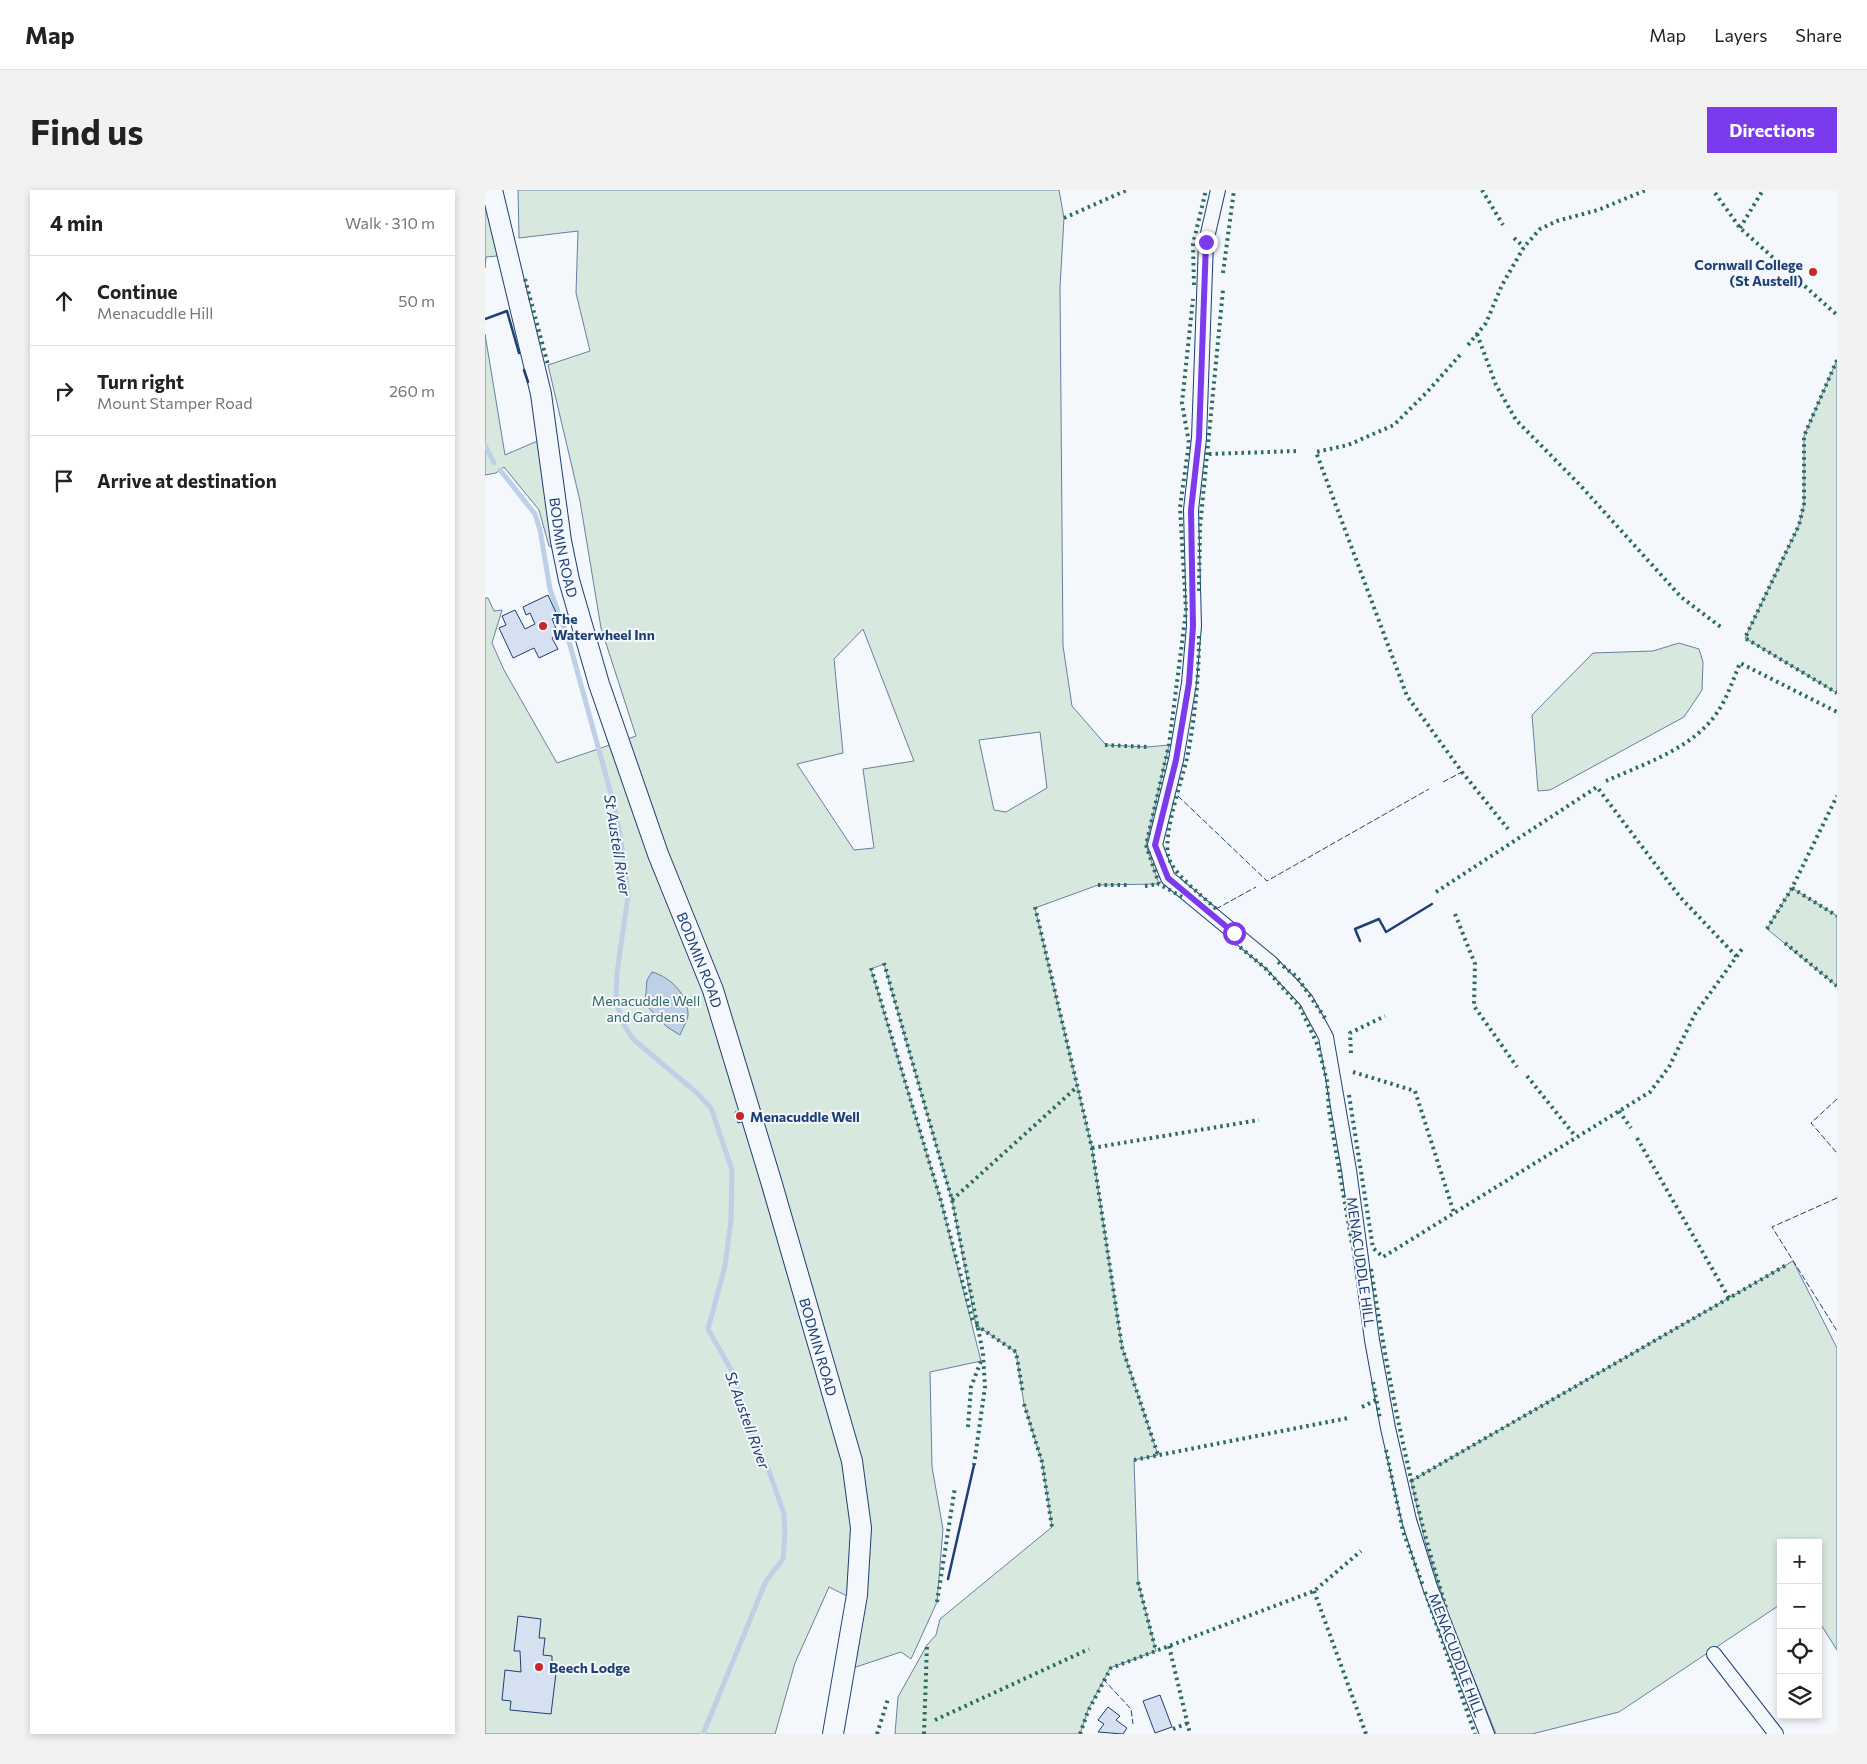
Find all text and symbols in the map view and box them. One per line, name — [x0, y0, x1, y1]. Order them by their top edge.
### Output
text: Map — [25, 20, 75, 49]
text: Map — [1649, 24, 1686, 46]
text: Layers — [1714, 24, 1767, 46]
text: Share — [1795, 24, 1842, 46]
button: Directions — [1707, 107, 1837, 153]
text: Find us — [30, 109, 144, 152]
text: 4 min — [50, 210, 103, 235]
text: Walk · 310 m — [345, 213, 435, 232]
route end — [1195, 231, 1218, 254]
place label: Cornwall College (St Austell) — [1694, 256, 1803, 289]
marker: Cornwall College (St Austell) — [1807, 266, 1819, 278]
text: Continue — [97, 280, 177, 303]
icon: ahead — [50, 287, 78, 315]
text: 50 m — [398, 291, 435, 310]
text: Menacuddle Hill — [97, 303, 213, 322]
text: Turn right — [97, 370, 184, 393]
icon: right — [50, 377, 78, 405]
text: 260 m — [389, 381, 435, 400]
text: Mount Stamper Road — [97, 393, 252, 412]
icon: arrive — [50, 467, 78, 495]
text: Arrive at destination — [97, 469, 277, 492]
street label: BODMIN ROAD — [547, 496, 582, 599]
place label: The Waterwheel Inn — [553, 610, 655, 643]
marker: The Waterwheel Inn — [537, 620, 549, 632]
water label: St Austell River — [601, 793, 635, 898]
street label: BODMIN ROAD — [674, 909, 726, 1010]
route start — [1223, 922, 1246, 945]
park label: Menacuddle Well and Gardens — [592, 992, 700, 1025]
place label: Menacuddle Well — [750, 1108, 860, 1125]
marker: Menacuddle Well — [734, 1110, 746, 1122]
street label: MENACUDDLE HILL — [1343, 1196, 1379, 1328]
street label: BODMIN ROAD — [797, 1296, 841, 1398]
water label: St Austell River — [722, 1369, 774, 1472]
map controls — [1777, 1539, 1822, 1719]
button: + — [1777, 1539, 1822, 1584]
button: − — [1777, 1584, 1822, 1629]
street label: MENACUDDLE HILL — [1426, 1591, 1488, 1719]
button: locate — [1777, 1629, 1822, 1674]
place label: Beech Lodge — [549, 1659, 630, 1676]
marker: Beech Lodge — [533, 1661, 545, 1673]
button: layers — [1777, 1674, 1822, 1719]

